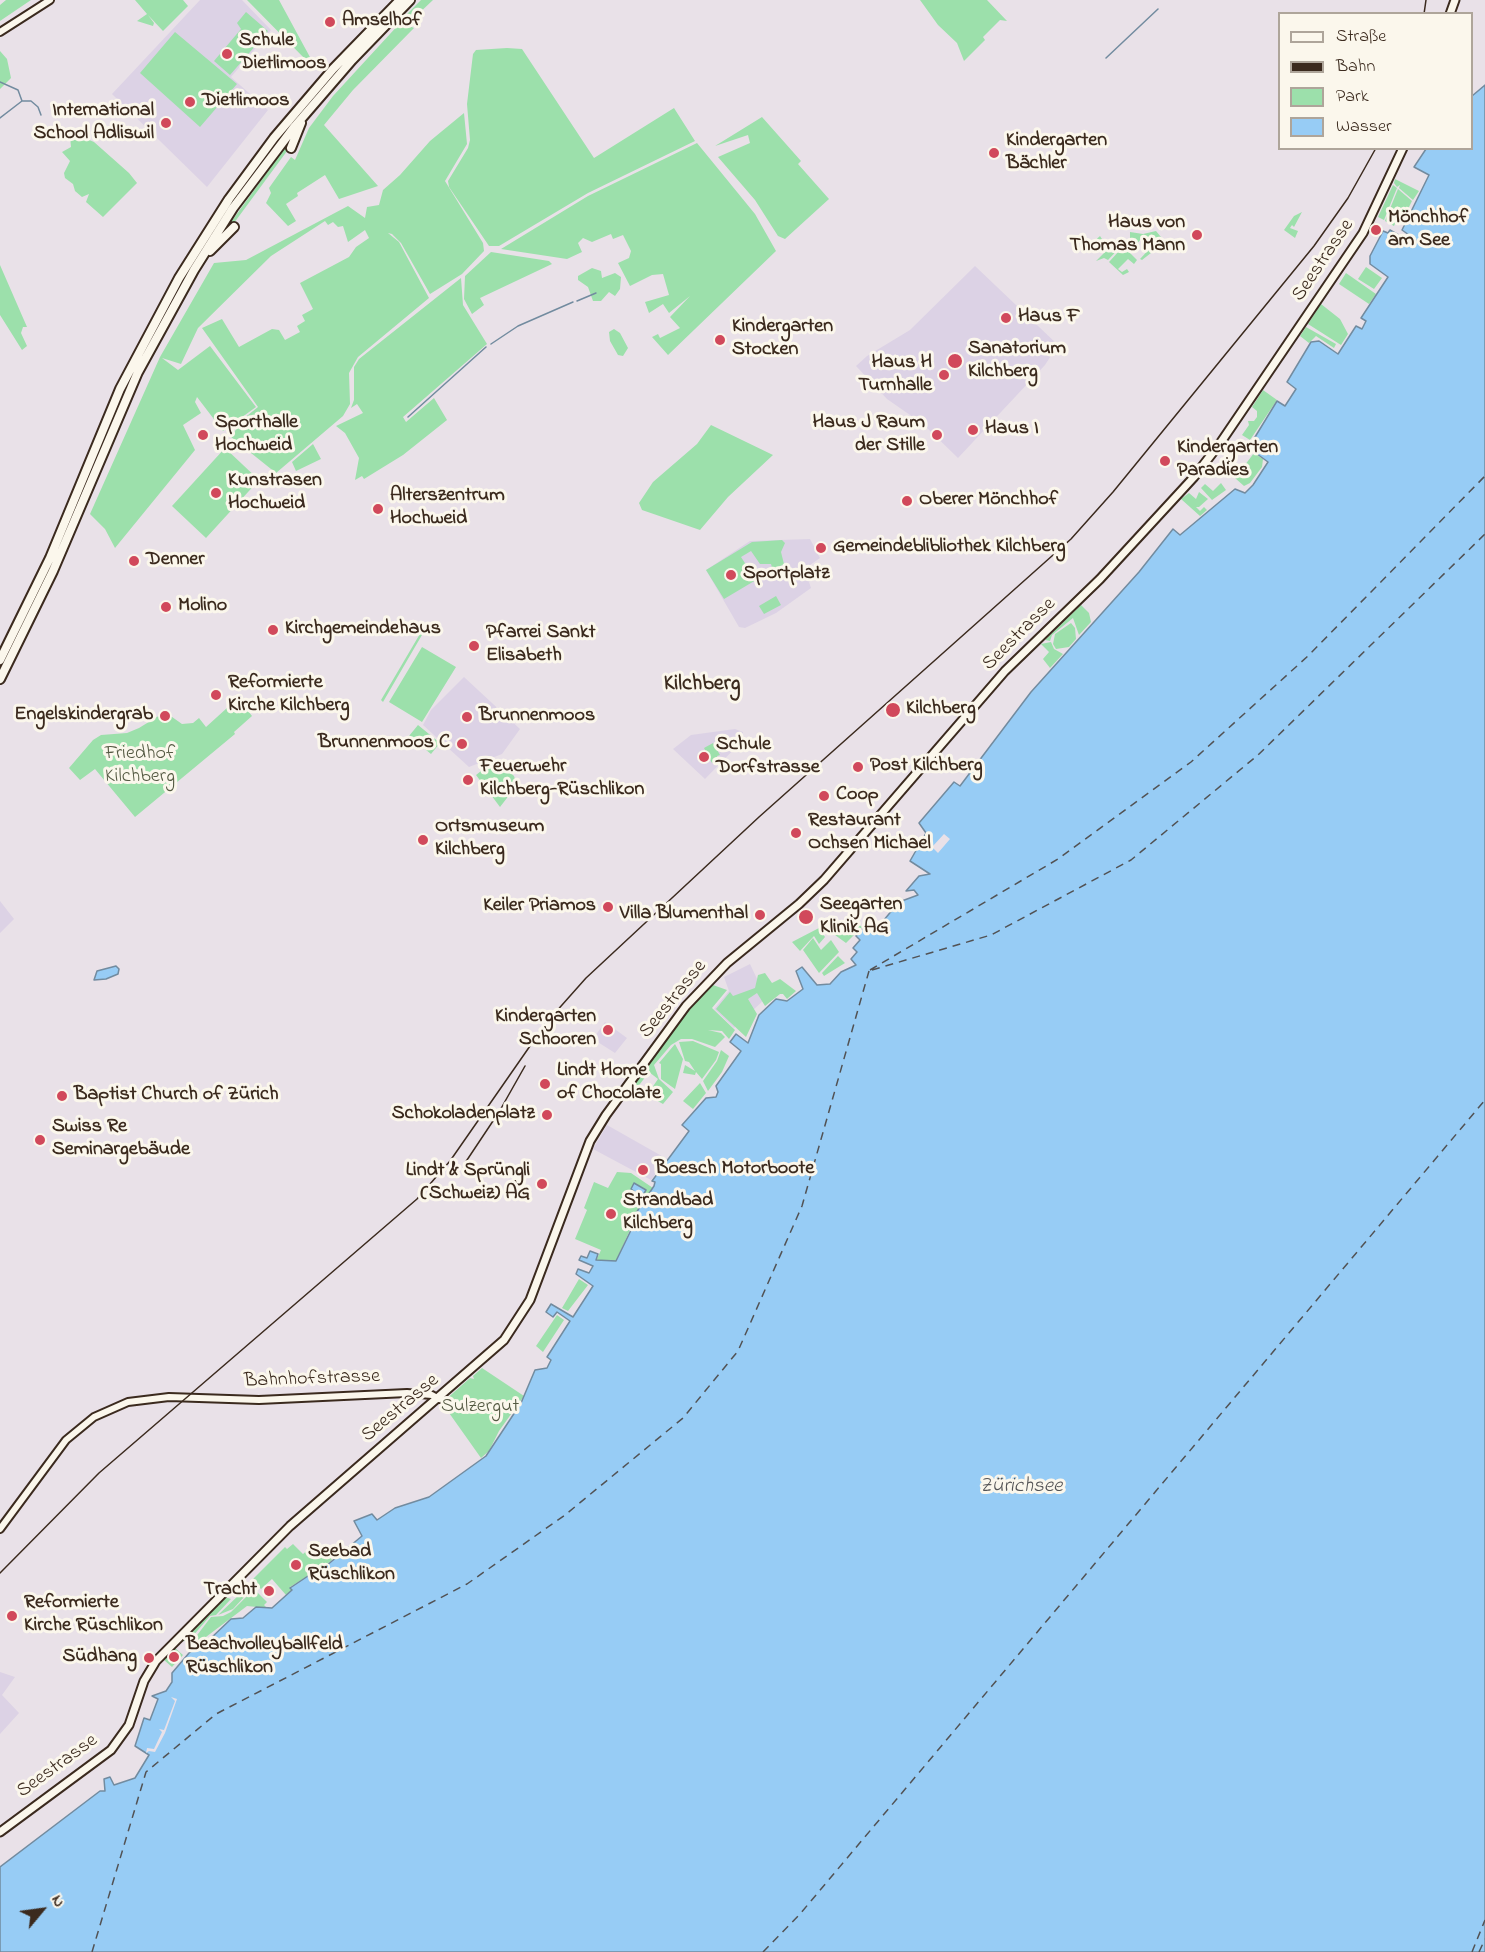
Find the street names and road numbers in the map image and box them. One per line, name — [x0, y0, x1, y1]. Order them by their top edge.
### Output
street label: Seestrasse — [1288, 215, 1360, 307]
street label: Seestrasse — [978, 593, 1062, 677]
street label: Seestrasse — [635, 956, 713, 1044]
street label: Bahnhofstrasse — [244, 1366, 380, 1394]
street label: Seestrasse — [357, 1370, 445, 1448]
street label: Seestrasse — [13, 1730, 103, 1804]

